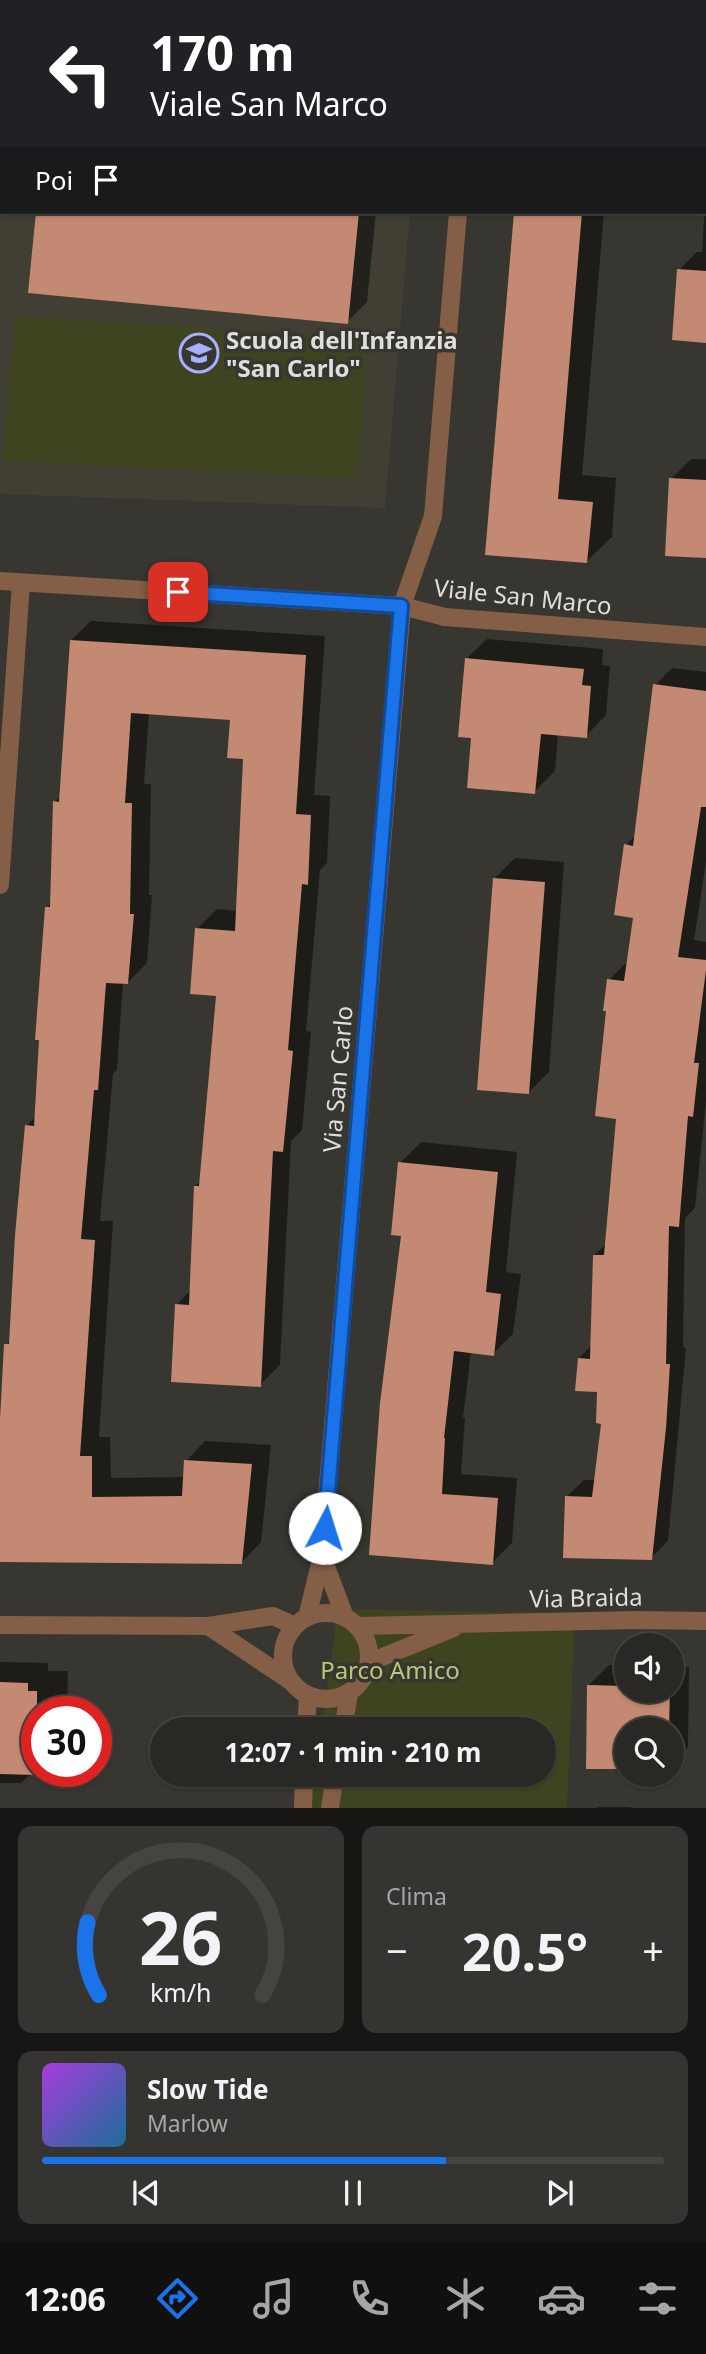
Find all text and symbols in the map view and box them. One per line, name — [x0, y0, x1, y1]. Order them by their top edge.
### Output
text: 170 m — [150, 19, 295, 85]
icon: left — [35, 28, 126, 119]
text: Viale San Marco — [150, 82, 388, 125]
icon: arrive — [87, 161, 125, 199]
text: Poi — [35, 162, 73, 198]
place label: Scuola dell'Infanzia "San Carlo" — [226, 323, 458, 384]
school or university icon: Scuola dell'Infanzia "San Carlo" — [178, 332, 220, 374]
pin — [148, 562, 208, 622]
street label: Viale San Marco — [433, 570, 613, 622]
icon: arrive — [159, 573, 197, 611]
street label: Via San Carlo — [314, 1004, 360, 1154]
position arrow — [288, 1491, 362, 1565]
street label: Via Braida — [529, 1580, 643, 1614]
map controls — [614, 1633, 684, 1787]
button: sound — [614, 1633, 684, 1703]
park label: Parco Amico — [320, 1653, 460, 1686]
speed limit sign: 30 — [21, 1696, 112, 1787]
button: search — [614, 1717, 684, 1787]
text: 12:07 · 1 min · 210 m — [225, 1734, 481, 1770]
text: Clima — [386, 1880, 447, 1912]
text: 26 — [139, 1888, 223, 1987]
text: 20.5° — [462, 1915, 588, 1986]
text: − — [386, 1924, 408, 1976]
text: + — [642, 1924, 664, 1976]
text: km/h — [150, 1975, 212, 2009]
text: Slow Tide — [147, 2071, 269, 2107]
text: Marlow — [147, 2107, 228, 2139]
icon: previous — [127, 2174, 165, 2212]
icon: pause — [334, 2174, 372, 2212]
icon: next — [541, 2174, 579, 2212]
icon: directions — [153, 2274, 202, 2323]
icon: music — [249, 2274, 298, 2323]
icon: phone — [345, 2274, 394, 2323]
icon: climate — [441, 2274, 490, 2323]
icon: car — [537, 2274, 586, 2323]
icon: filters — [633, 2274, 682, 2323]
text: 12:06 — [24, 2277, 106, 2320]

